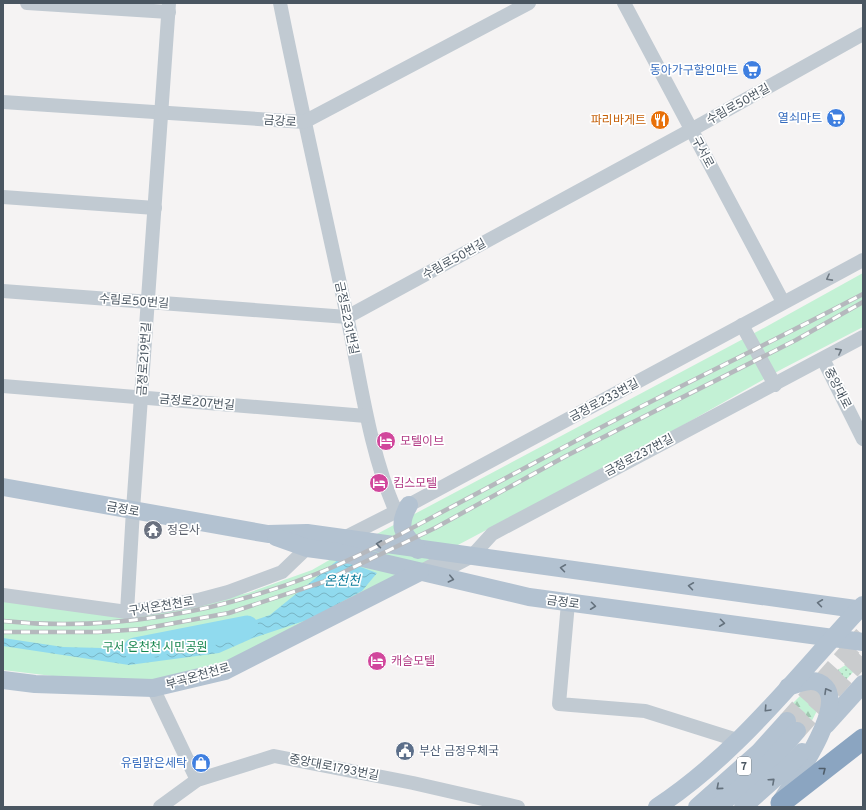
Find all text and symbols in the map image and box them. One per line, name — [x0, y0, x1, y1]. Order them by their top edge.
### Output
supermarket icon: 동아가구할인마트 — [741, 59, 763, 81]
place label: 동아가구할인마트 — [650, 63, 738, 79]
street label: 수림로50번길 — [704, 81, 773, 129]
supermarket icon: 열쇠마트 — [825, 107, 847, 129]
restaurant icon: 파리바게트 — [649, 109, 671, 131]
place label: 열쇠마트 — [778, 111, 822, 127]
street label: 금강로 — [263, 113, 297, 131]
place label: 파리바게트 — [591, 113, 646, 129]
street label: 구서로 — [687, 134, 717, 171]
street label: 수림로50번길 — [420, 236, 489, 284]
one-way arrow — [825, 273, 833, 281]
street label: 금정로231번길 — [330, 280, 362, 356]
street label: 수림로50번길 — [98, 292, 170, 312]
street label: 금정로219번길 — [134, 322, 156, 397]
one-way arrow — [834, 348, 842, 355]
street label: 중앙대로 — [820, 365, 854, 412]
street label: 금정로233번길 — [567, 376, 642, 426]
street label: 금정로207번길 — [158, 392, 236, 414]
hotel icon: 모텔이브 — [375, 430, 397, 452]
street label: 금정로237번길 — [602, 431, 677, 481]
place label: 모텔이브 — [400, 434, 444, 450]
hotel icon: 킴스모텔 — [368, 472, 390, 494]
place label: 킴스모텔 — [393, 476, 437, 492]
street label: 금정로 — [105, 499, 141, 521]
temple icon: 정은사 — [142, 519, 164, 541]
place label: 정은사 — [167, 523, 200, 539]
one-way arrow — [376, 540, 382, 549]
one-way arrow — [560, 564, 566, 573]
water label: 온천천 — [324, 574, 361, 590]
one-way arrow — [448, 575, 454, 583]
one-way arrow — [688, 582, 695, 591]
street label: 금정로 — [545, 593, 580, 613]
street label: 구서온천천로 — [127, 594, 195, 620]
one-way arrow — [817, 599, 823, 608]
one-way arrow — [590, 601, 596, 610]
one-way arrow — [718, 618, 725, 627]
park label: 구서 온천천 시민공원 — [102, 640, 208, 656]
hotel icon: 캐슬모텔 — [366, 650, 388, 672]
place label: 캐슬모텔 — [391, 654, 435, 670]
street label: 부곡온천천로 — [164, 660, 232, 694]
one-way arrow — [824, 688, 832, 695]
one-way arrow — [764, 704, 772, 712]
public building icon: 부산 금정우체국 — [394, 740, 416, 762]
place label: 부산 금정우체국 — [419, 744, 499, 760]
street label: 중앙대로1793번길 — [287, 751, 380, 785]
shop icon: 유림맑은세탁 — [190, 752, 212, 774]
place label: 유림맑은세탁 — [121, 756, 187, 772]
road number: 7 — [737, 757, 751, 775]
one-way arrow — [818, 768, 825, 775]
one-way arrow — [768, 779, 775, 786]
one-way arrow — [717, 782, 724, 789]

